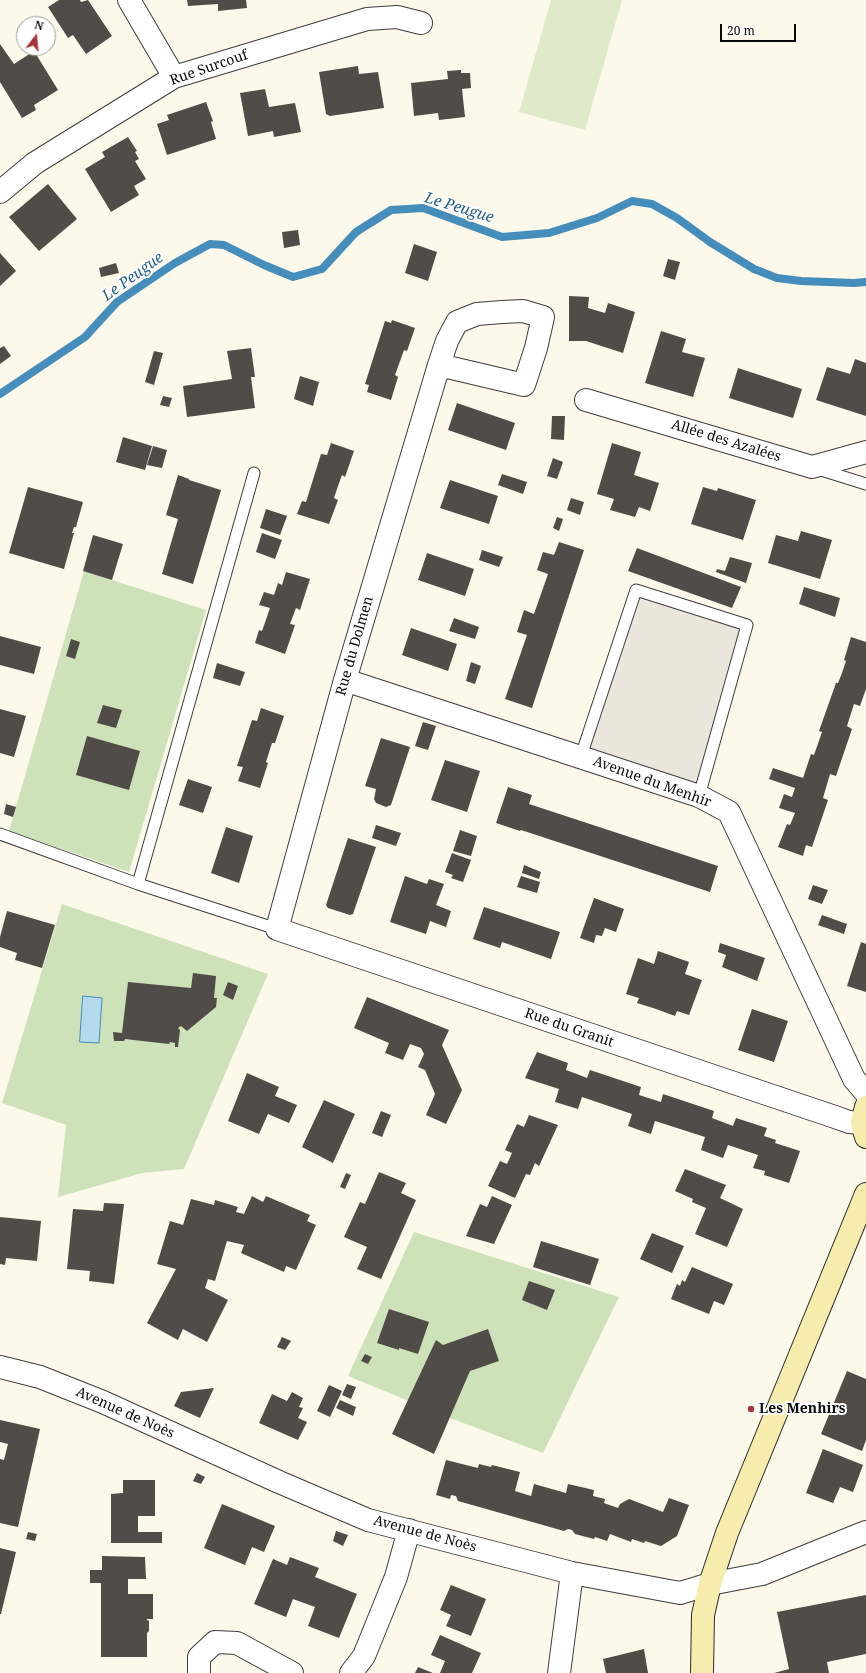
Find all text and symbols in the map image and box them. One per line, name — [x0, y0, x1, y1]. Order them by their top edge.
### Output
north arrow — [16, 16, 56, 56]
scale bar — [722, 16, 798, 42]
text: N — [33, 17, 45, 33]
text: 20 m — [727, 22, 755, 39]
street label: Rue Surcouf — [168, 47, 250, 89]
water label: Le Peugue — [422, 189, 496, 227]
water label: Le Peugue — [99, 249, 167, 305]
street label: Allée des Azalées — [669, 416, 783, 466]
street label: Rue du Dolmen — [333, 594, 377, 698]
street label: Avenue du Menhir — [591, 753, 713, 811]
street label: Rue du Granit — [522, 1005, 616, 1051]
street label: Avenue de Noès — [73, 1384, 177, 1442]
place label: Les Menhirs — [759, 1401, 846, 1417]
marker: Les Menhirs — [746, 1404, 756, 1414]
street label: Avenue de Noès — [372, 1512, 478, 1556]

